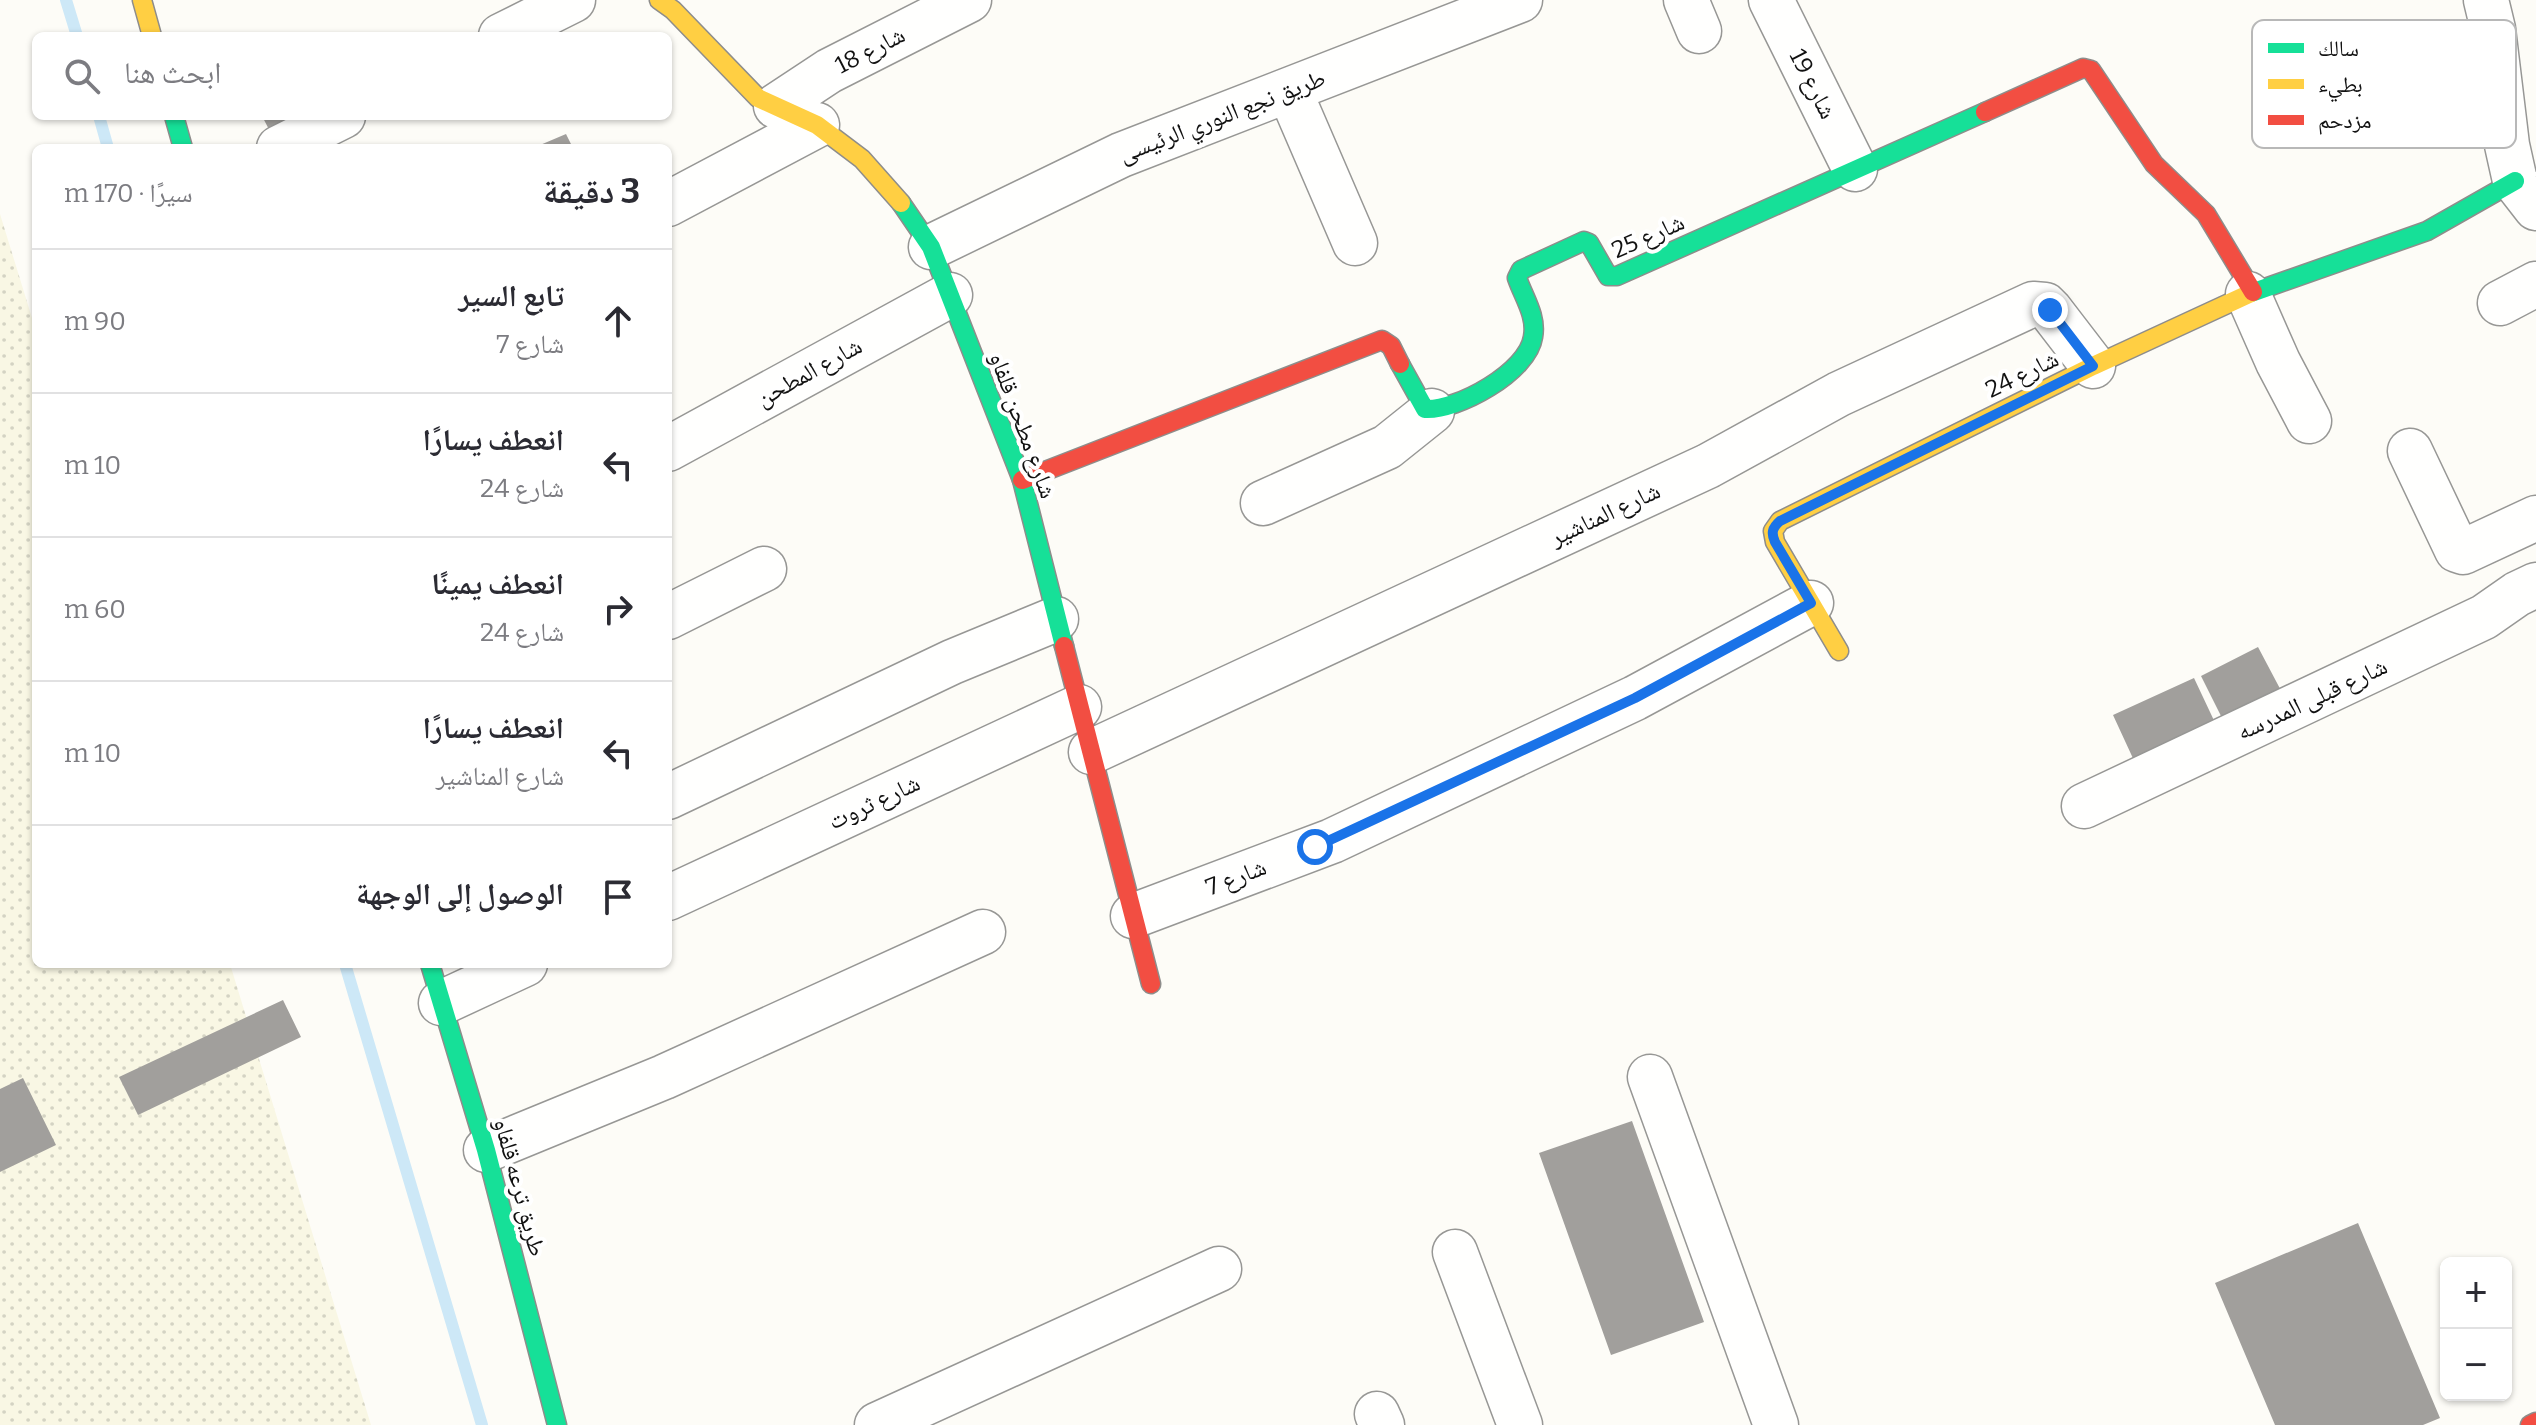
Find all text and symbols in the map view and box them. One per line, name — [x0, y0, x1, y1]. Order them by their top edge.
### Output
legend — [2252, 20, 2516, 148]
street label: شارع 18 — [830, 21, 910, 80]
search box — [32, 32, 672, 120]
text: سالك — [2318, 35, 2359, 62]
street label: شارع 19 — [1783, 45, 1842, 124]
icon: search — [60, 54, 104, 98]
text: ابحث هنا — [124, 55, 221, 91]
street label: طريق نجع النوري الرئيسى — [1115, 64, 1331, 173]
text: بطيء — [2318, 71, 2363, 102]
text: مزدحم — [2318, 107, 2372, 135]
text: 3 دقيقة — [543, 171, 640, 212]
text: سيرًا · 170 m — [64, 178, 193, 209]
street label: شارع 25 — [1607, 208, 1689, 265]
text: تابع السير — [459, 278, 564, 314]
route end — [2032, 292, 2068, 328]
icon: ahead — [596, 299, 640, 343]
text: 90 m — [64, 306, 126, 337]
text: شارع 7 — [496, 329, 564, 360]
street label: شارع المطحن — [751, 332, 867, 413]
street label: شارع 24 — [1981, 344, 2063, 404]
street label: شارع مطحن قلفاو — [983, 348, 1062, 502]
text: انعطف يسارًا — [423, 422, 564, 458]
icon: left — [596, 443, 640, 487]
text: 10 m — [64, 450, 121, 481]
text: شارع 24 — [480, 473, 564, 504]
street label: شارع المناشير — [1545, 476, 1665, 553]
text: انعطف يمينًا — [431, 566, 564, 602]
icon: right — [596, 587, 640, 631]
text: 60 m — [64, 594, 126, 625]
text: شارع 24 — [480, 617, 564, 648]
street label: شارع قبلى المدرسه — [2232, 652, 2392, 747]
text: انعطف يسارًا — [423, 710, 564, 746]
icon: left — [596, 731, 640, 775]
text: 10 m — [64, 738, 121, 769]
text: شارع المناشير — [436, 761, 564, 792]
street label: شارع ثروت — [824, 769, 925, 836]
route start — [1297, 829, 1333, 865]
street label: شارع 7 — [1202, 853, 1271, 902]
icon: arrive — [596, 875, 640, 919]
text: الوصول إلى الوجهة — [356, 876, 564, 912]
street label: طريق ترعه قلفاو — [488, 1115, 552, 1259]
map controls — [2440, 1257, 2512, 1401]
button: + — [2440, 1257, 2512, 1329]
button: − — [2440, 1329, 2512, 1401]

